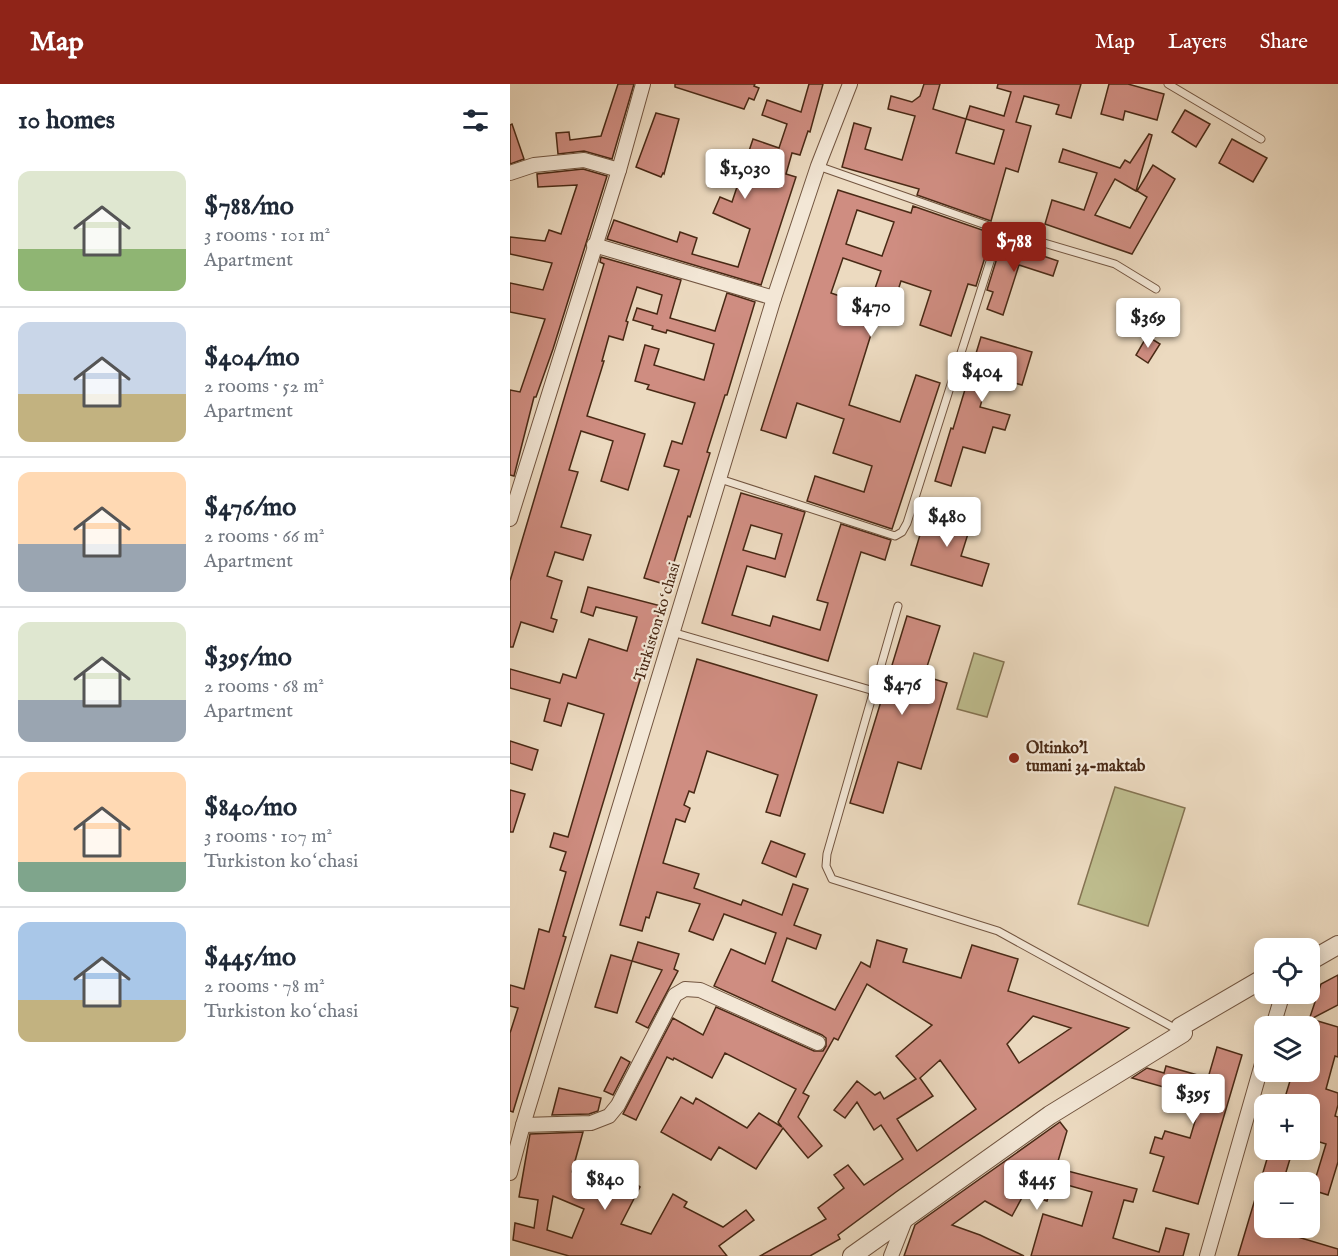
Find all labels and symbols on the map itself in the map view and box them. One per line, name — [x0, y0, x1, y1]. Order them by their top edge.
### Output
pin: $1,030 — [696, 149, 794, 200]
pin: $788 — [978, 222, 1050, 273]
pin: $470 — [835, 287, 907, 338]
pin: $369 — [1112, 298, 1184, 349]
pin: $404 — [946, 352, 1018, 403]
pin: $480 — [911, 497, 983, 548]
street label: Turkiston koʻchasi — [630, 560, 686, 684]
pin: $476 — [866, 665, 938, 716]
place label: Oltinko'l tumani 34-maktab — [1025, 739, 1146, 777]
marker: Oltinko'l tumani 34-maktab — [1007, 751, 1021, 765]
pin: $395 — [1157, 1074, 1229, 1125]
pin: $840 — [569, 1160, 641, 1211]
pin: $445 — [1001, 1160, 1073, 1211]

